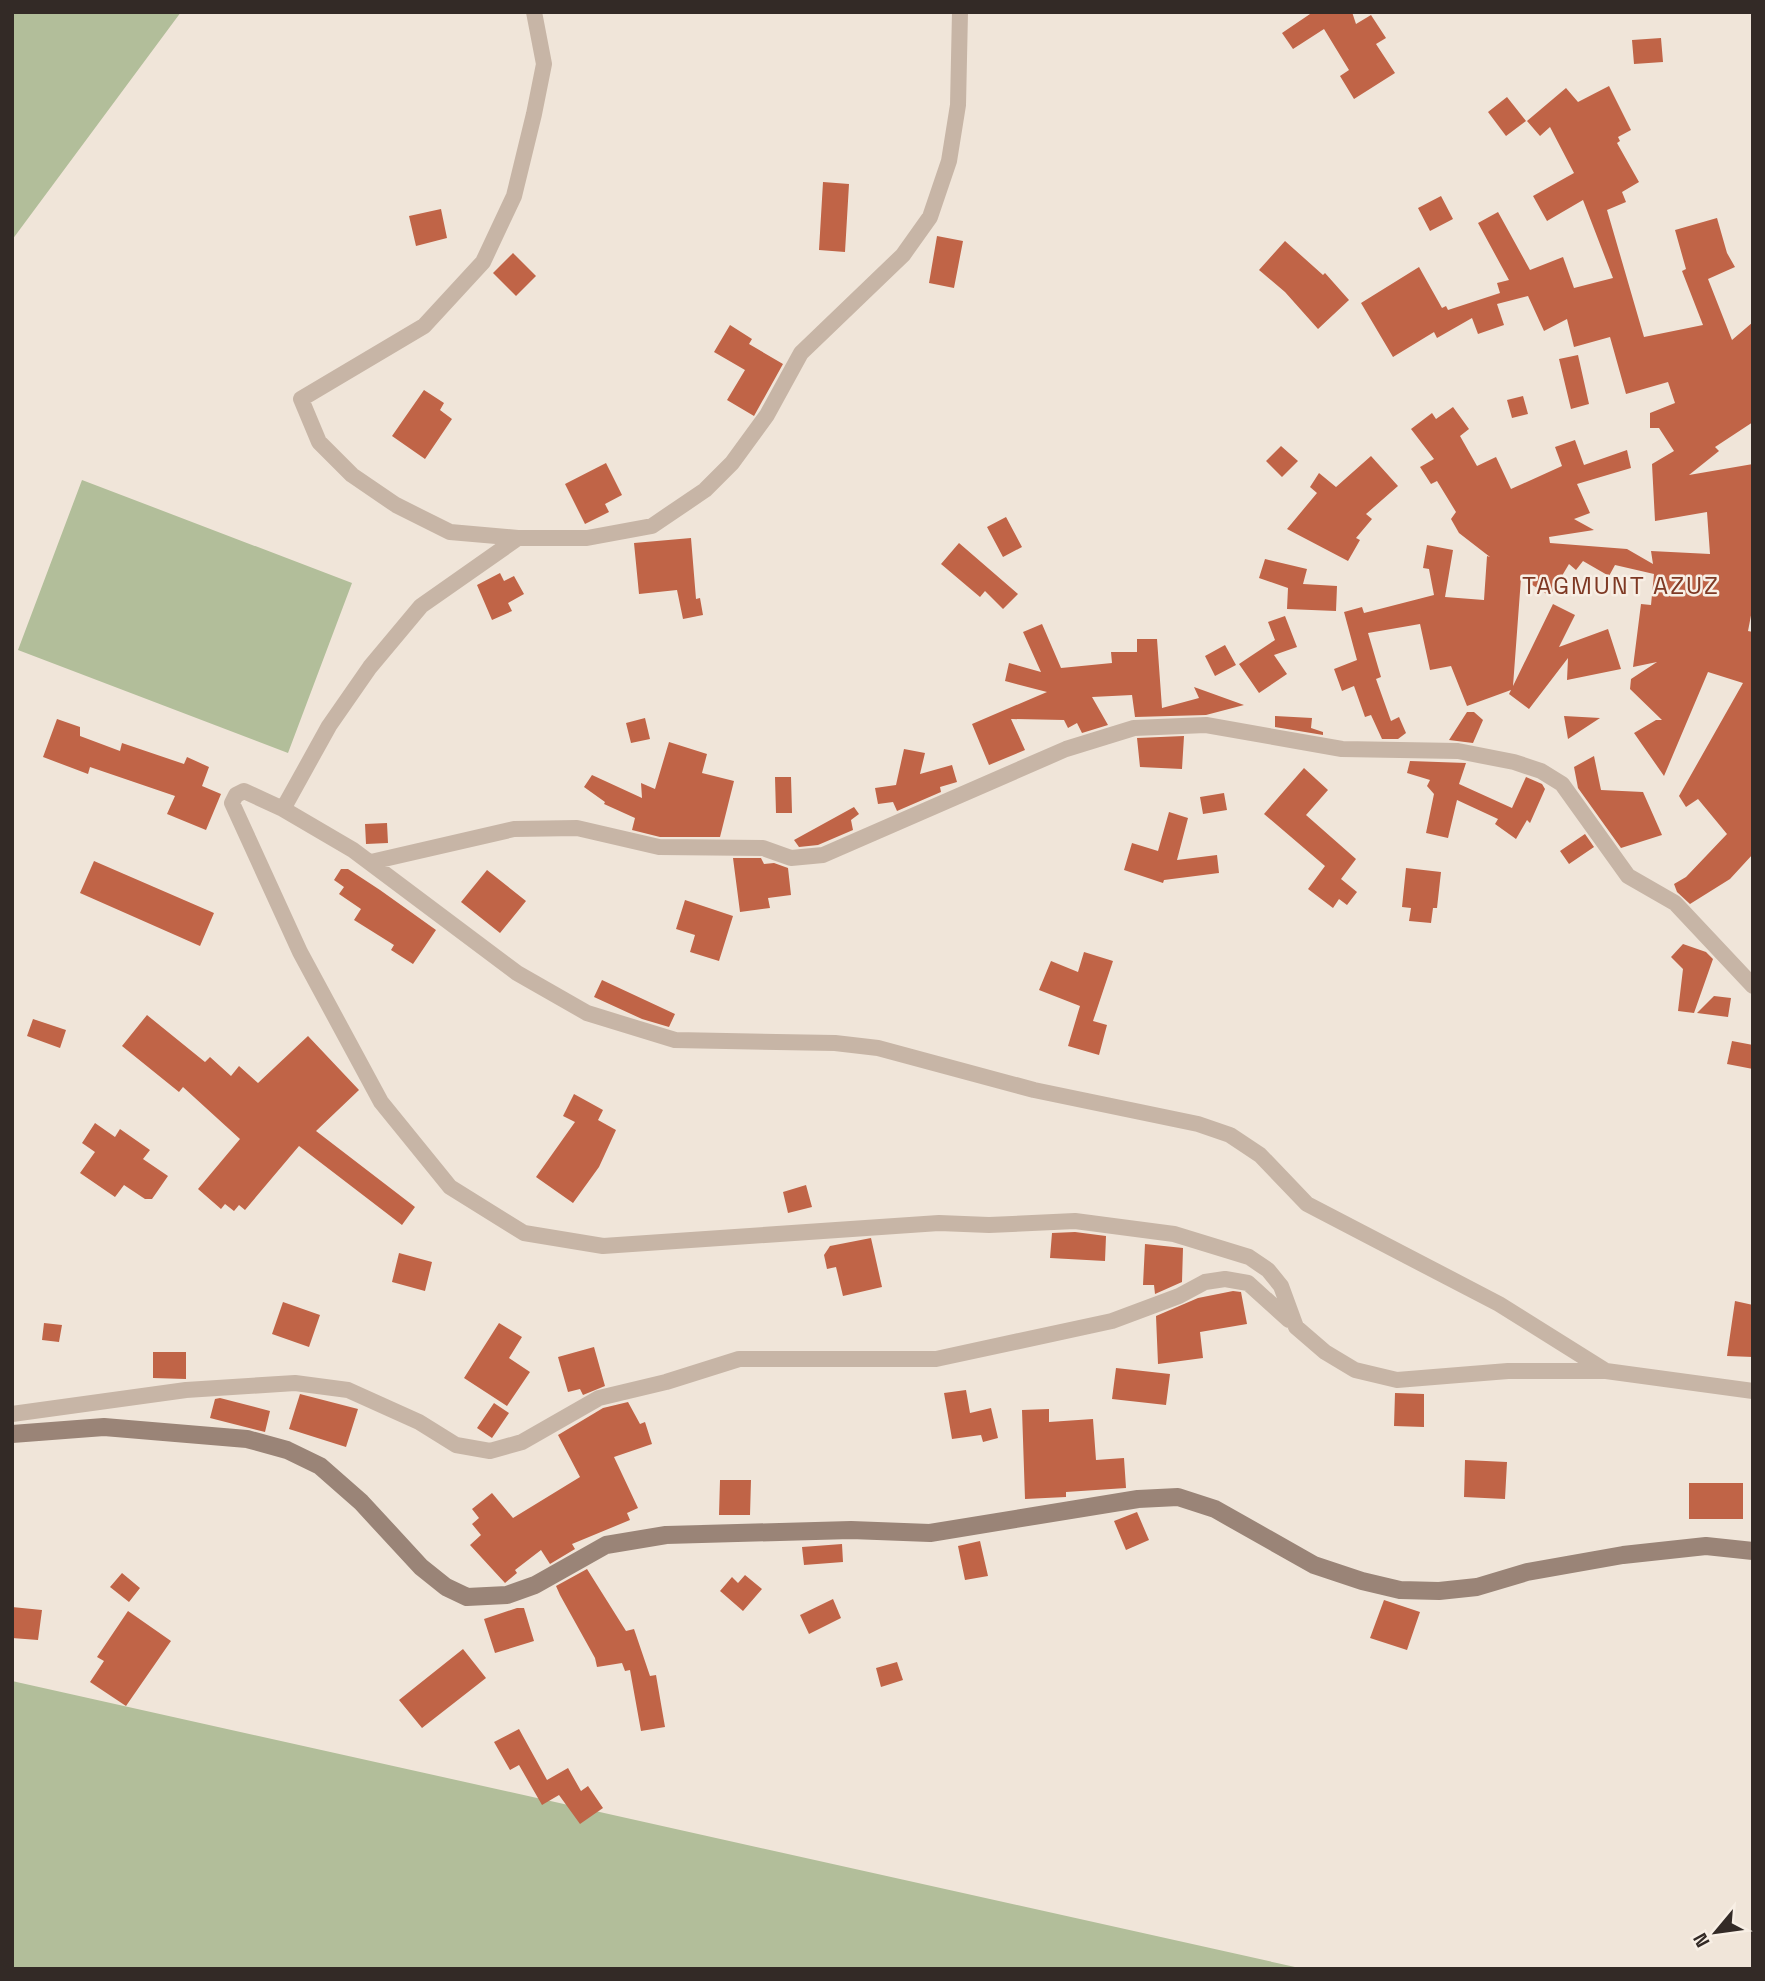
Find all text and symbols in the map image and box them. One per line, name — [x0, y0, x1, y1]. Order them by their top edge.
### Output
district label: TAGMUNT AZUZ — [1522, 570, 1720, 601]
north arrow — [1681, 1897, 1751, 1967]
text: N — [1688, 1928, 1716, 1952]

